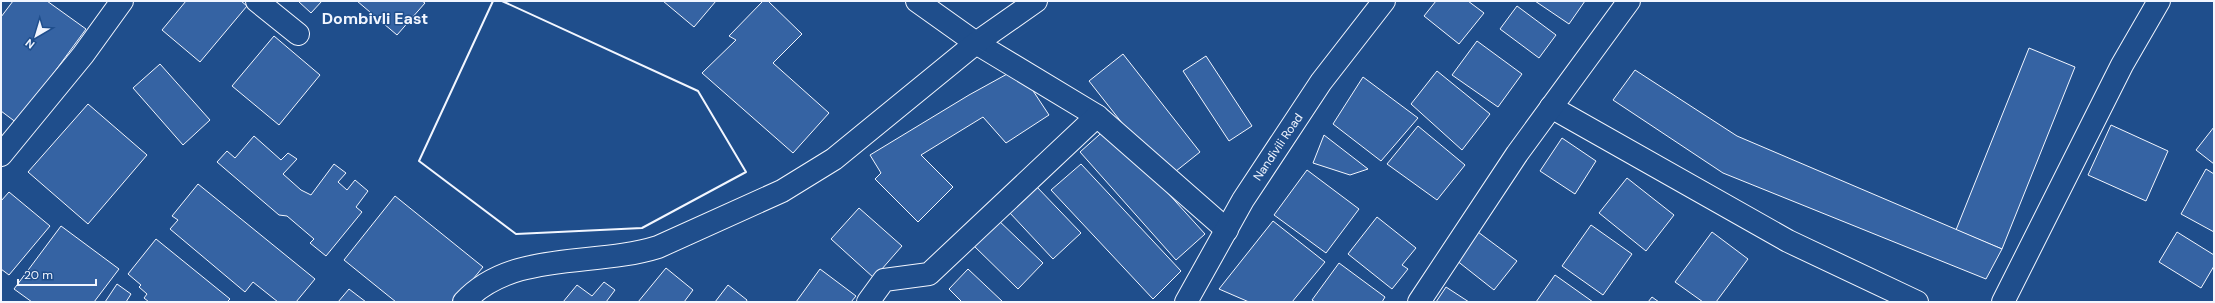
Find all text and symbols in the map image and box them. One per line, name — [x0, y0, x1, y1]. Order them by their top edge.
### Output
district label: Dombivli East — [322, 8, 428, 29]
north arrow — [16, 16, 56, 56]
text: N — [22, 36, 37, 52]
street label: Nandivili Road — [1250, 110, 1306, 184]
scale bar — [18, 261, 96, 287]
text: 20 m — [24, 267, 53, 283]

